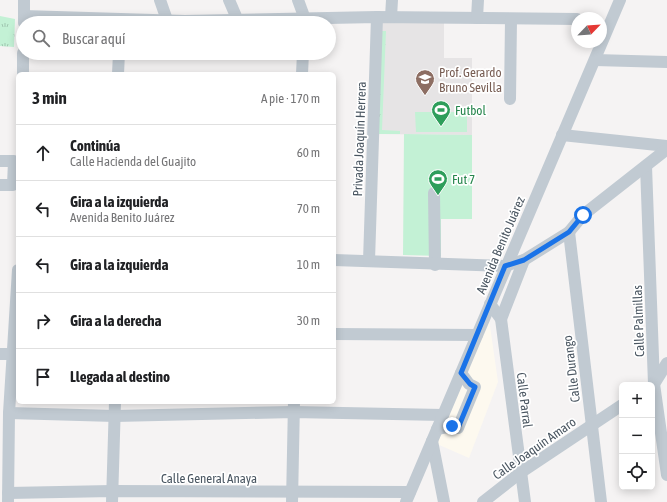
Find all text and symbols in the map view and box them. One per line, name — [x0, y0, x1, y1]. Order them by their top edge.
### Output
north arrow — [571, 12, 607, 48]
search box — [16, 16, 336, 60]
icon: search — [30, 27, 52, 49]
text: Buscar aquí — [62, 30, 125, 47]
place label: Prof. Gerardo Bruno Sevilla — [439, 65, 502, 95]
school or university icon: Prof. Gerardo Bruno Sevilla — [414, 68, 436, 96]
street label: Privada Joaquín Herrera — [350, 81, 369, 197]
text: 3 min — [32, 88, 67, 108]
text: A pie · 170 m — [261, 91, 320, 106]
sports icon: Futbol — [430, 99, 452, 127]
place label: Futbol — [455, 103, 486, 118]
text: Continúa — [70, 137, 120, 154]
icon: ahead — [32, 142, 54, 164]
text: 60 m — [297, 145, 320, 160]
text: Calle Hacienda del Guajito — [70, 154, 196, 169]
sports icon: Fut 7 — [427, 168, 449, 196]
place label: Fut 7 — [452, 172, 475, 187]
text: Gira a la izquierda — [70, 193, 168, 210]
street label: Avenida Benito Juárez — [473, 194, 528, 296]
icon: left — [32, 198, 54, 220]
text: 70 m — [297, 201, 320, 216]
route start — [574, 206, 592, 224]
text: Avenida Benito Juárez — [70, 210, 175, 225]
icon: left — [32, 254, 54, 276]
text: Gira a la izquierda — [70, 256, 168, 273]
text: 10 m — [297, 257, 320, 272]
street label: Calle Palmillas — [630, 284, 647, 357]
icon: right — [32, 310, 54, 332]
text: Gira a la derecha — [70, 312, 161, 329]
text: 30 m — [297, 313, 320, 328]
street label: Calle Durango — [560, 335, 583, 403]
icon: arrive — [32, 366, 54, 388]
text: Llegada al destino — [70, 368, 170, 385]
street label: Calle Parral — [514, 372, 535, 429]
map controls — [619, 382, 655, 490]
button: + — [619, 382, 655, 418]
street label: Calle Joaquín Amaro — [490, 414, 579, 483]
route end — [443, 417, 461, 435]
button: − — [619, 418, 655, 454]
button: locate — [619, 454, 655, 490]
street label: Calle General Anaya — [161, 471, 257, 486]

